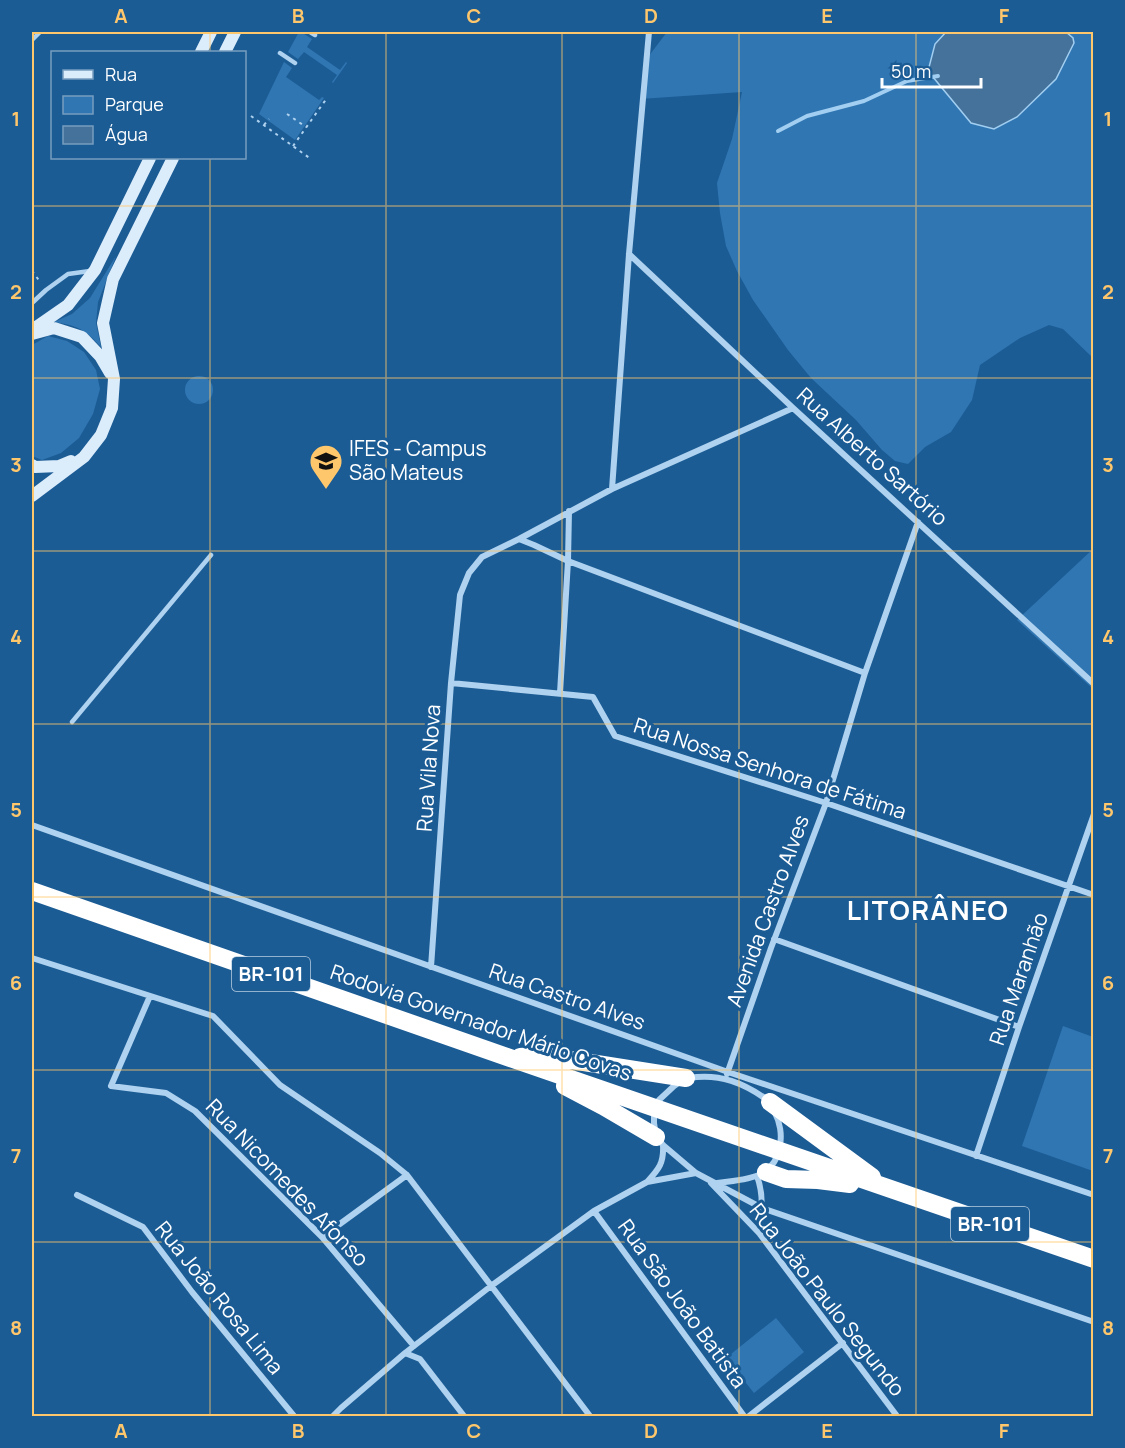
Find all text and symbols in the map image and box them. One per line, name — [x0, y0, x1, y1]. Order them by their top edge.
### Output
text: A — [114, 2, 128, 29]
text: B — [292, 2, 305, 29]
text: C — [467, 2, 481, 29]
text: D — [644, 2, 658, 29]
text: E — [821, 2, 833, 29]
text: F — [999, 2, 1010, 29]
legend — [51, 51, 246, 159]
scale bar — [882, 51, 981, 89]
text: 50 m — [891, 59, 931, 83]
text: Rua — [105, 62, 137, 86]
text: Parque — [105, 92, 164, 116]
text: 1 — [12, 105, 20, 132]
text: 1 — [1104, 105, 1112, 132]
text: Água — [105, 122, 148, 146]
text: 2 — [10, 278, 22, 305]
text: 2 — [1102, 278, 1114, 305]
street label: Rua Alberto Sartório — [791, 381, 954, 532]
place label: IFES - Campus São Mateus — [349, 434, 486, 486]
school or university icon: IFES - Campus São Mateus — [308, 443, 344, 490]
text: 3 — [10, 451, 22, 478]
text: 3 — [1102, 451, 1114, 478]
text: 4 — [10, 623, 22, 650]
text: 4 — [1102, 623, 1114, 650]
street label: Rua Vila Nova — [410, 703, 446, 833]
street label: Rua Nossa Senhora de Fátima — [630, 711, 910, 825]
text: 5 — [10, 796, 22, 823]
text: 5 — [1102, 796, 1114, 823]
street label: Avenida Castro Alves — [719, 811, 815, 1010]
district label: LITORÂNEO — [847, 891, 1009, 928]
street label: Rua Maranhão — [982, 909, 1054, 1049]
street label: Rua Castro Alves — [485, 956, 649, 1036]
road number: BR-101 — [232, 957, 310, 991]
street label: Rodovia Governador Mário Covas — [327, 957, 636, 1087]
text: 6 — [10, 969, 22, 996]
text: 6 — [1102, 969, 1114, 996]
street label: Rua Nicomedes Afonso — [200, 1092, 375, 1272]
text: 7 — [11, 1142, 21, 1169]
text: 7 — [1103, 1142, 1113, 1169]
street label: Rua João Paulo Segundo — [744, 1197, 912, 1401]
road number: BR-101 — [951, 1207, 1029, 1241]
street label: Rua São João Batista — [612, 1213, 754, 1393]
street label: Rua João Rosa Lima — [149, 1215, 290, 1380]
text: 8 — [10, 1314, 22, 1341]
text: 8 — [1102, 1314, 1114, 1341]
text: A — [114, 1417, 128, 1444]
text: B — [292, 1417, 305, 1444]
text: C — [467, 1417, 481, 1444]
text: D — [644, 1417, 658, 1444]
text: E — [821, 1417, 833, 1444]
text: F — [999, 1417, 1010, 1444]

